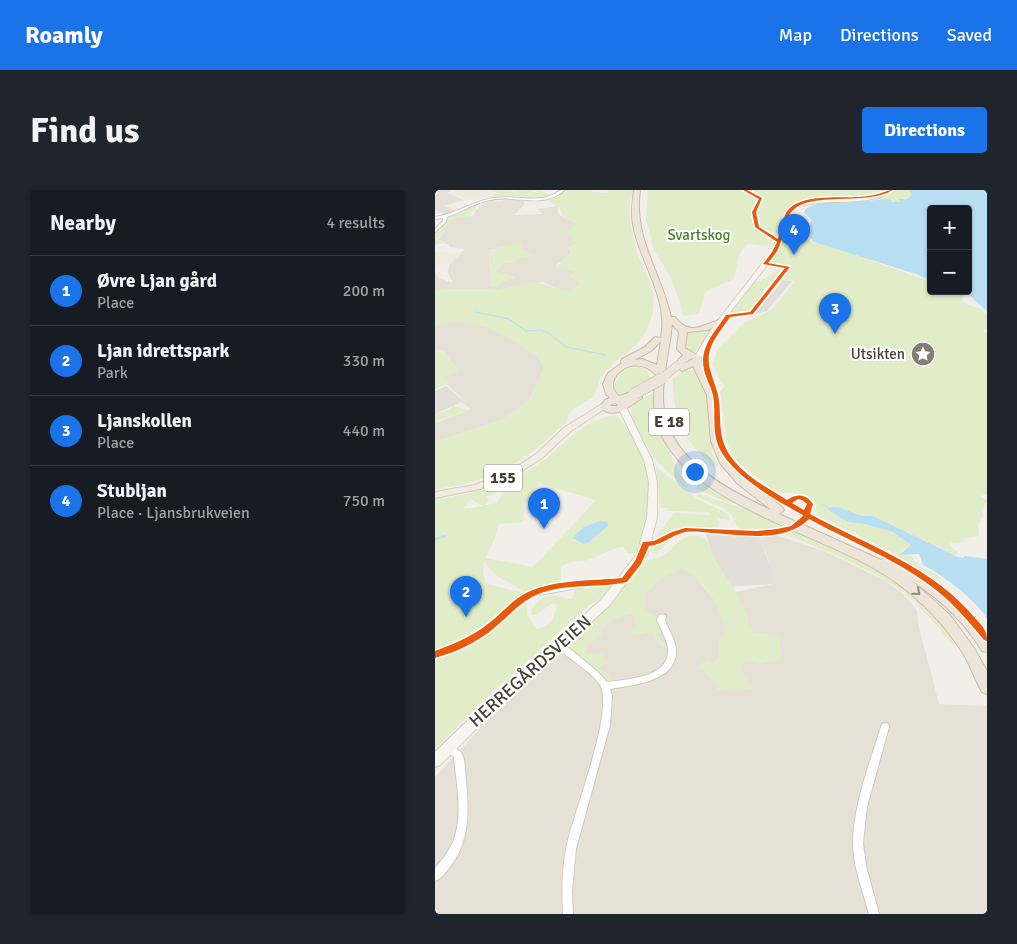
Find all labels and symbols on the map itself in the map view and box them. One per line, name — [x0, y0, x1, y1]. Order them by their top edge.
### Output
pin: 4 — [778, 214, 810, 255]
park label: Svartskog — [667, 226, 731, 244]
pin: 3 — [819, 293, 851, 334]
place icon: Utsikten — [910, 341, 936, 367]
place label: Utsikten — [851, 345, 905, 363]
road number: E 18 — [649, 408, 689, 436]
your location — [682, 459, 708, 485]
road number: 155 — [484, 464, 522, 492]
pin: 1 — [528, 488, 560, 529]
pin: 2 — [450, 576, 482, 617]
one-way arrow — [912, 586, 921, 595]
street label: HERREGÅRDSVEIEN — [464, 610, 596, 732]

